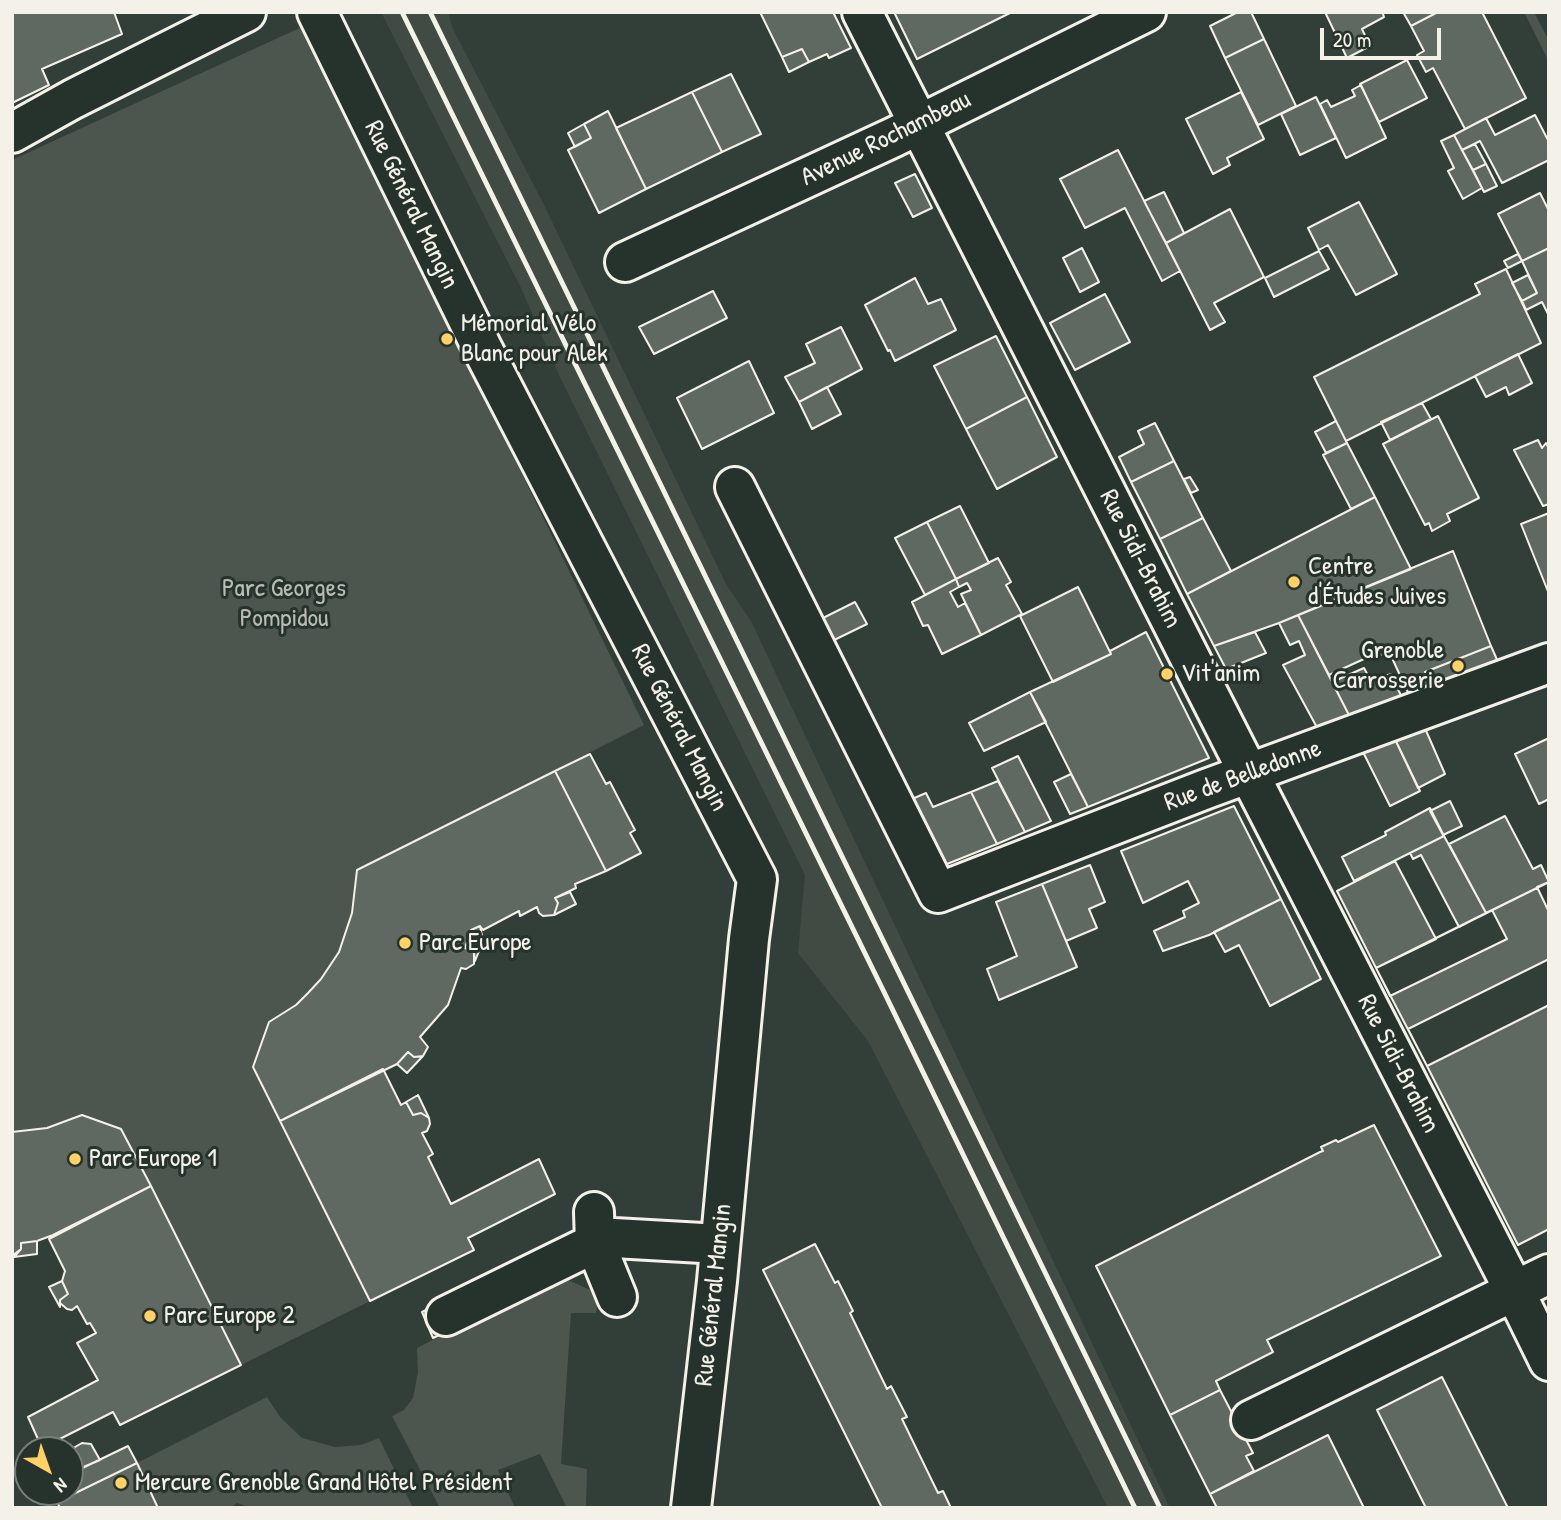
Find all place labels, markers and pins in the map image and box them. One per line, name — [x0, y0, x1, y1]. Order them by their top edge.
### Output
place label: Mémorial Vélo Blanc pour Alek — [461, 308, 608, 370]
marker: Mémorial Vélo Blanc pour Alek — [439, 331, 455, 347]
place label: Centre d'Études Juives — [1308, 551, 1446, 612]
marker: Centre d'Études Juives — [1286, 574, 1302, 590]
place label: Grenoble Carrosserie — [1333, 635, 1444, 696]
place label: Vit'anim — [1181, 658, 1260, 690]
marker: Grenoble Carrosserie — [1450, 658, 1466, 674]
marker: Vit'anim — [1159, 666, 1175, 682]
place label: Parc Europe — [419, 927, 532, 959]
marker: Parc Europe — [397, 935, 413, 951]
place label: Parc Europe 1 — [89, 1143, 217, 1175]
marker: Parc Europe 1 — [67, 1151, 83, 1167]
place label: Parc Europe 2 — [164, 1300, 295, 1332]
marker: Parc Europe 2 — [142, 1308, 158, 1324]
place label: Mercure Grenoble Grand Hôtel Président — [135, 1467, 512, 1499]
marker: Mercure Grenoble Grand Hôtel Président — [113, 1475, 129, 1491]

